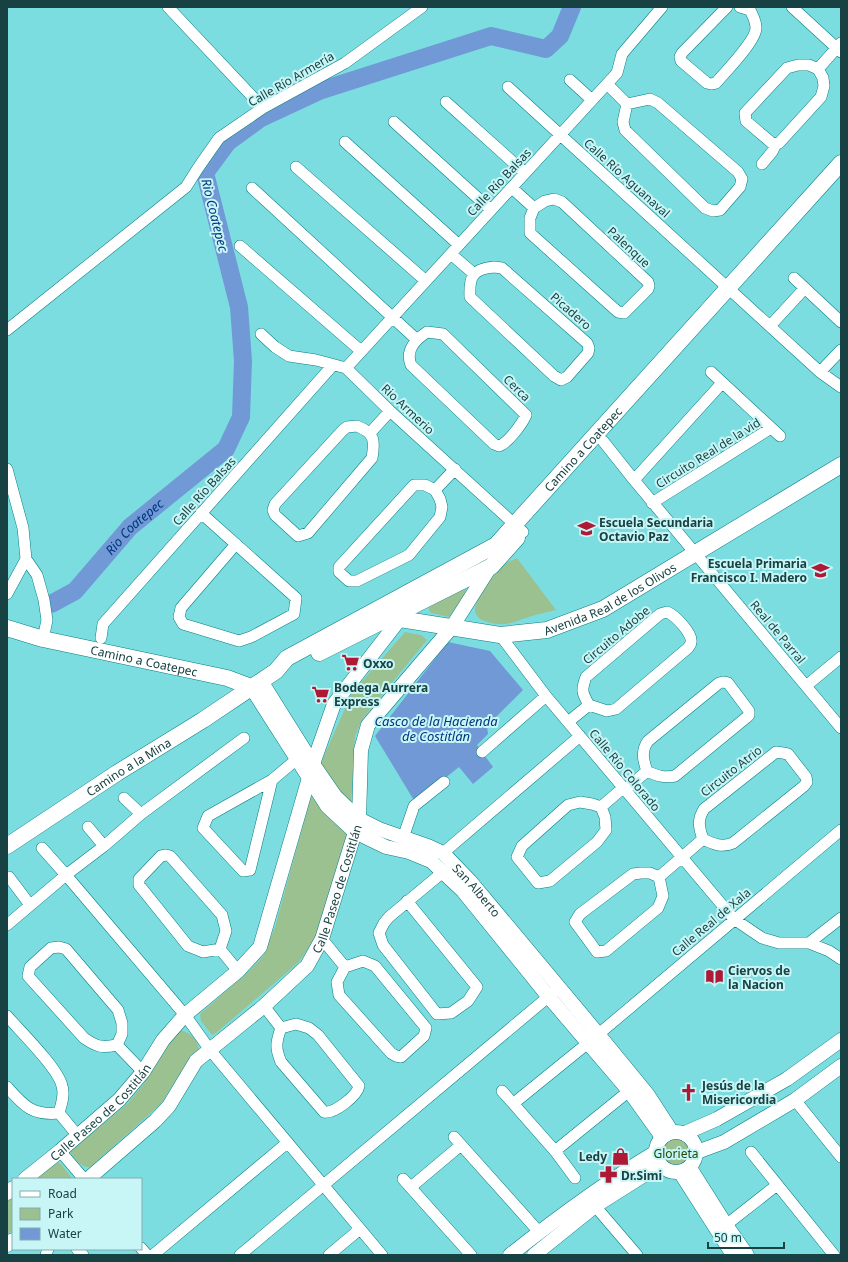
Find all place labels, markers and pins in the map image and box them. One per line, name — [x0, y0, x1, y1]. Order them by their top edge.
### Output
place label: Escuela Secundaria Octavio Paz — [599, 514, 713, 545]
school or university icon: Escuela Secundaria Octavio Paz — [576, 519, 596, 539]
place label: Escuela Primaria Francisco I. Madero — [691, 555, 807, 586]
school or university icon: Escuela Primaria Francisco I. Madero — [810, 560, 830, 580]
supermarket icon: Oxxo — [340, 653, 360, 673]
place label: Oxxo — [363, 655, 394, 672]
place label: Bodega Aurrera Express — [334, 679, 428, 710]
supermarket icon: Bodega Aurrera Express — [311, 684, 331, 704]
place label: Ciervos de la Nacion — [728, 962, 790, 993]
library icon: Ciervos de la Nacion — [705, 967, 725, 987]
place label: Jesús de la Misericordia — [701, 1077, 776, 1108]
church icon: Jesús de la Misericordia — [679, 1082, 699, 1102]
shop icon: Ledy — [610, 1146, 630, 1166]
place label: Ledy — [579, 1148, 607, 1165]
pharmacy icon: Dr.Simi — [598, 1165, 618, 1185]
place label: Dr.Simi — [621, 1167, 662, 1184]

